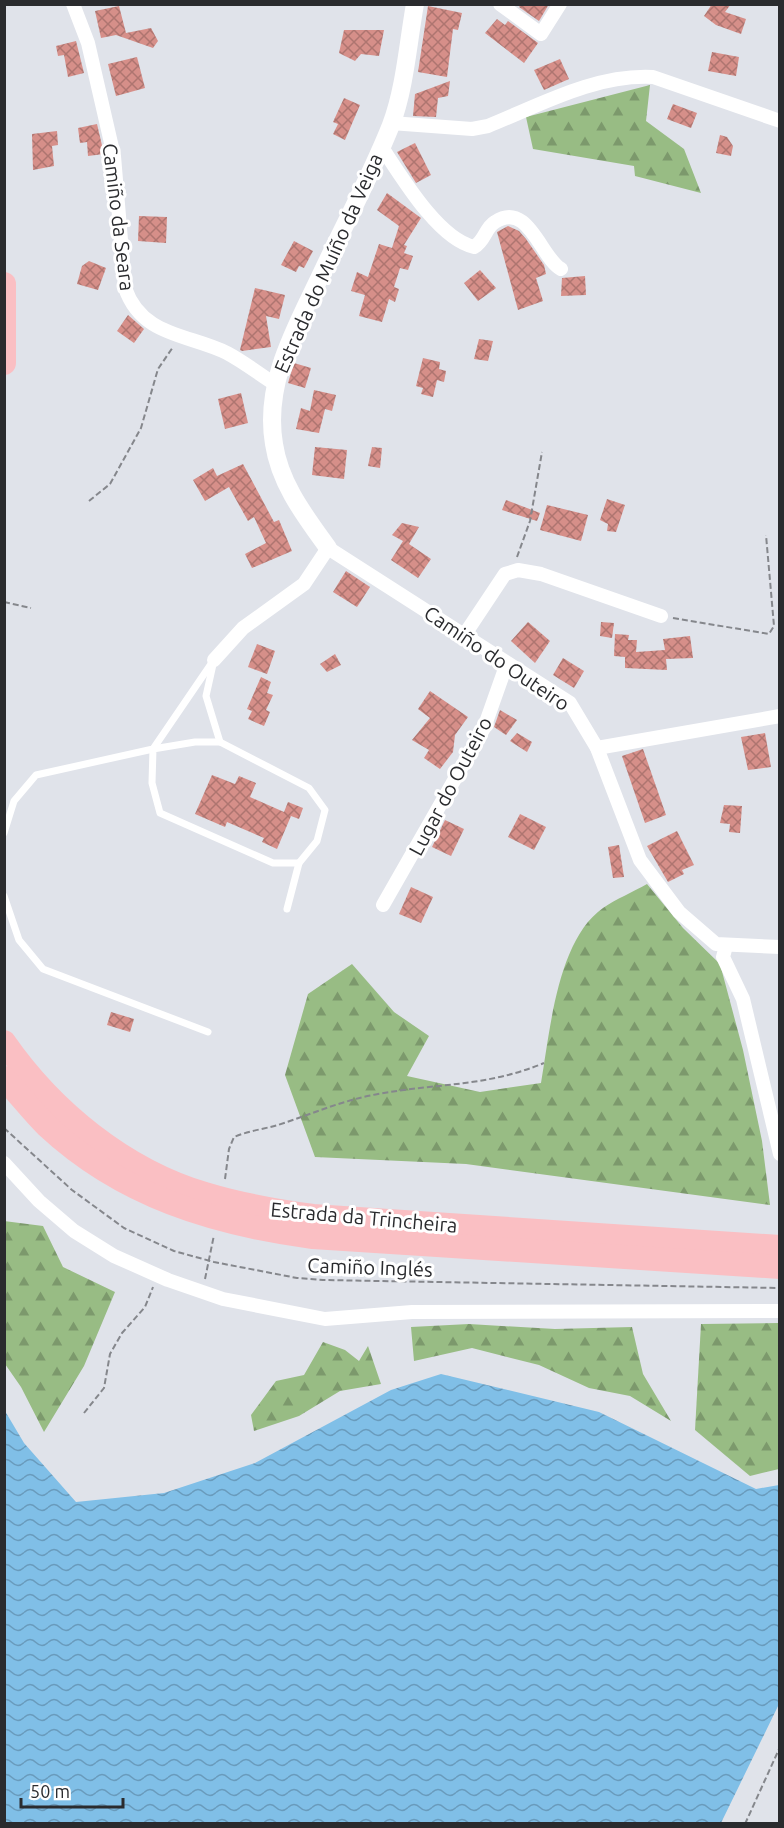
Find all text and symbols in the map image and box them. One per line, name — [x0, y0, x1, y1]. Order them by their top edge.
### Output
street label: Camiño da Seara — [99, 142, 139, 292]
street label: Estrada do Muíño da Veiga — [269, 150, 387, 376]
street label: Camiño do Outeiro — [420, 601, 574, 715]
street label: Lugar do Outeiro — [404, 713, 496, 859]
street label: Estrada da Trincheira — [270, 1197, 458, 1237]
street label: Camiño Inglés — [307, 1253, 433, 1281]
scale bar — [21, 1771, 123, 1809]
text: 50 m — [30, 1781, 70, 1801]

